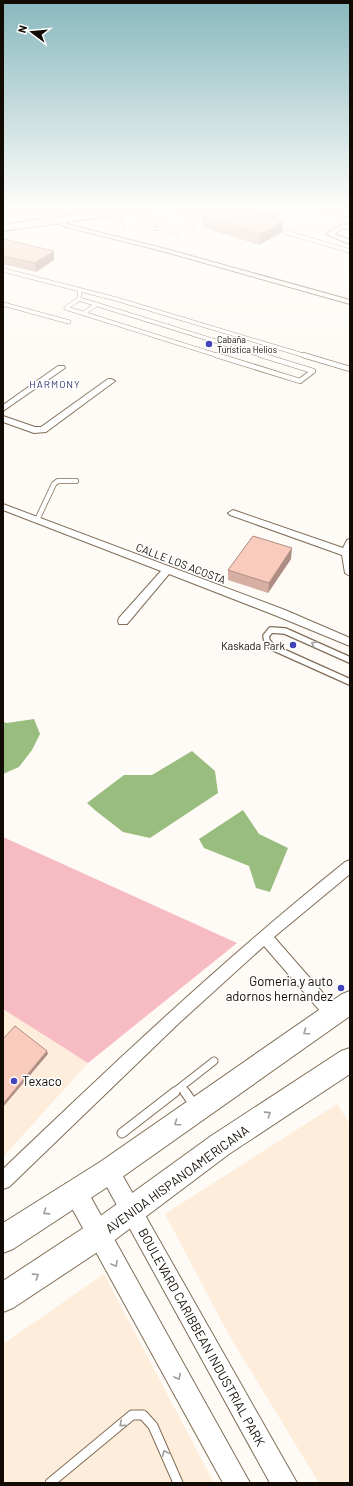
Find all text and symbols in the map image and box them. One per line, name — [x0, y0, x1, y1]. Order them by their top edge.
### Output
north arrow — [12, 12, 52, 52]
text: N — [15, 24, 29, 34]
place label: Cabaña Turística Helios — [217, 334, 277, 355]
marker: Cabaña Turística Helios — [204, 339, 214, 349]
district label: HARMONY — [29, 378, 81, 390]
street label: CALLE LOS ACOSTA — [134, 540, 228, 586]
place label: Kaskada Park — [221, 639, 285, 652]
marker: Kaskada Park — [288, 640, 298, 650]
one-way arrow — [311, 641, 319, 649]
place label: Gomeria y auto adornos hernandez — [226, 973, 333, 1004]
marker: Gomeria y auto adornos hernandez — [336, 983, 346, 993]
one-way arrow — [304, 1027, 311, 1034]
place label: Texaco — [22, 1073, 62, 1089]
marker: Texaco — [9, 1076, 19, 1086]
one-way arrow — [264, 1111, 271, 1118]
one-way arrow — [174, 1118, 181, 1126]
street label: AVENIDA HISPANOAMERICANA — [102, 1121, 252, 1236]
one-way arrow — [44, 1207, 51, 1214]
street label: BOULEVARD CARIBBEAN INDUSTRIAL PARK — [135, 1225, 269, 1449]
one-way arrow — [110, 1260, 117, 1267]
one-way arrow — [31, 1274, 38, 1281]
one-way arrow — [174, 1373, 181, 1381]
one-way arrow — [119, 1419, 126, 1426]
one-way arrow — [162, 1450, 170, 1458]

